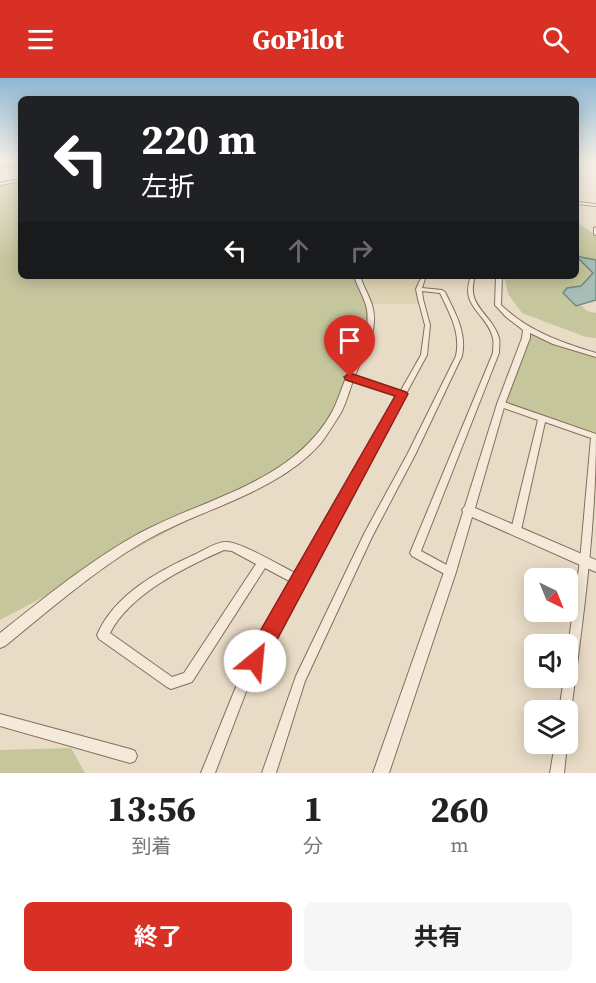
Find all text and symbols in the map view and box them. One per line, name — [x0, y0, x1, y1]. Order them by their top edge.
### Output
text: GoPilot — [252, 21, 344, 58]
icon: menu — [24, 23, 57, 56]
icon: search — [539, 23, 572, 56]
text: 220 m — [141, 110, 256, 168]
icon: left — [42, 120, 120, 198]
text: 左折 — [141, 168, 195, 205]
icon: left — [219, 234, 252, 267]
icon: ahead — [282, 234, 315, 267]
icon: right — [345, 234, 378, 267]
pin — [324, 315, 375, 377]
icon: arrive — [333, 324, 366, 357]
north arrow — [524, 568, 578, 622]
map controls — [524, 568, 578, 754]
position arrow — [223, 629, 287, 693]
button: sound — [524, 634, 578, 688]
button: layers — [524, 700, 578, 754]
text: 13:56 — [107, 784, 196, 833]
text: 1 — [303, 784, 323, 833]
text: 260 — [430, 785, 489, 834]
text: m — [451, 831, 469, 859]
text: 到着 — [132, 832, 172, 860]
text: 分 — [303, 832, 323, 860]
button: 終了 — [24, 902, 292, 971]
button: 共有 — [304, 902, 572, 971]

